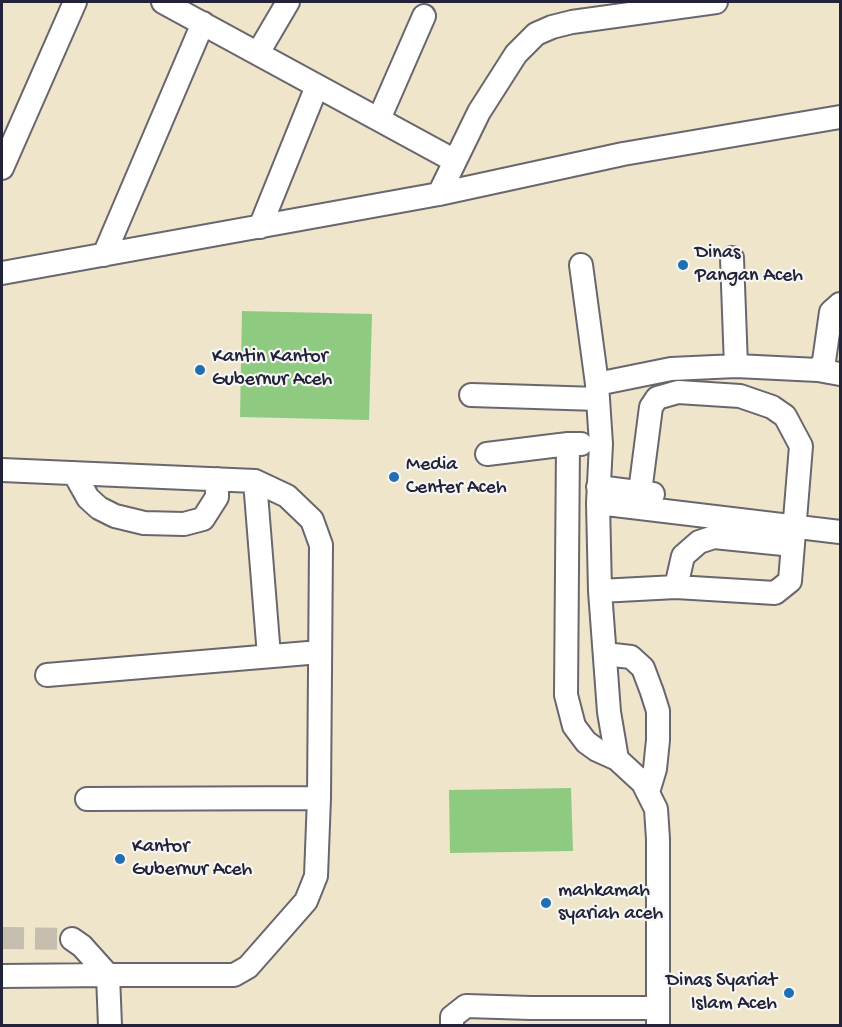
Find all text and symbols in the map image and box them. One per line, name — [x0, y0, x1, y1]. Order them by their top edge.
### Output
place label: Dinas Pangan Aceh — [695, 242, 803, 289]
marker: Dinas Pangan Aceh — [676, 258, 690, 272]
place label: Kantin Kantor Gubernur Aceh — [212, 346, 332, 393]
marker: Kantin Kantor Gubernur Aceh — [193, 363, 207, 377]
place label: Media Center Aceh — [406, 454, 507, 501]
marker: Media Center Aceh — [387, 470, 401, 484]
place label: Kantor Gubernur Aceh — [132, 836, 252, 883]
marker: Kantor Gubernur Aceh — [113, 852, 127, 866]
place label: mahkamah syariah aceh — [558, 880, 663, 927]
marker: mahkamah syariah aceh — [539, 896, 553, 910]
place label: Dinas Syariat Islam Aceh — [666, 970, 777, 1017]
marker: Dinas Syariat Islam Aceh — [782, 986, 796, 1000]

